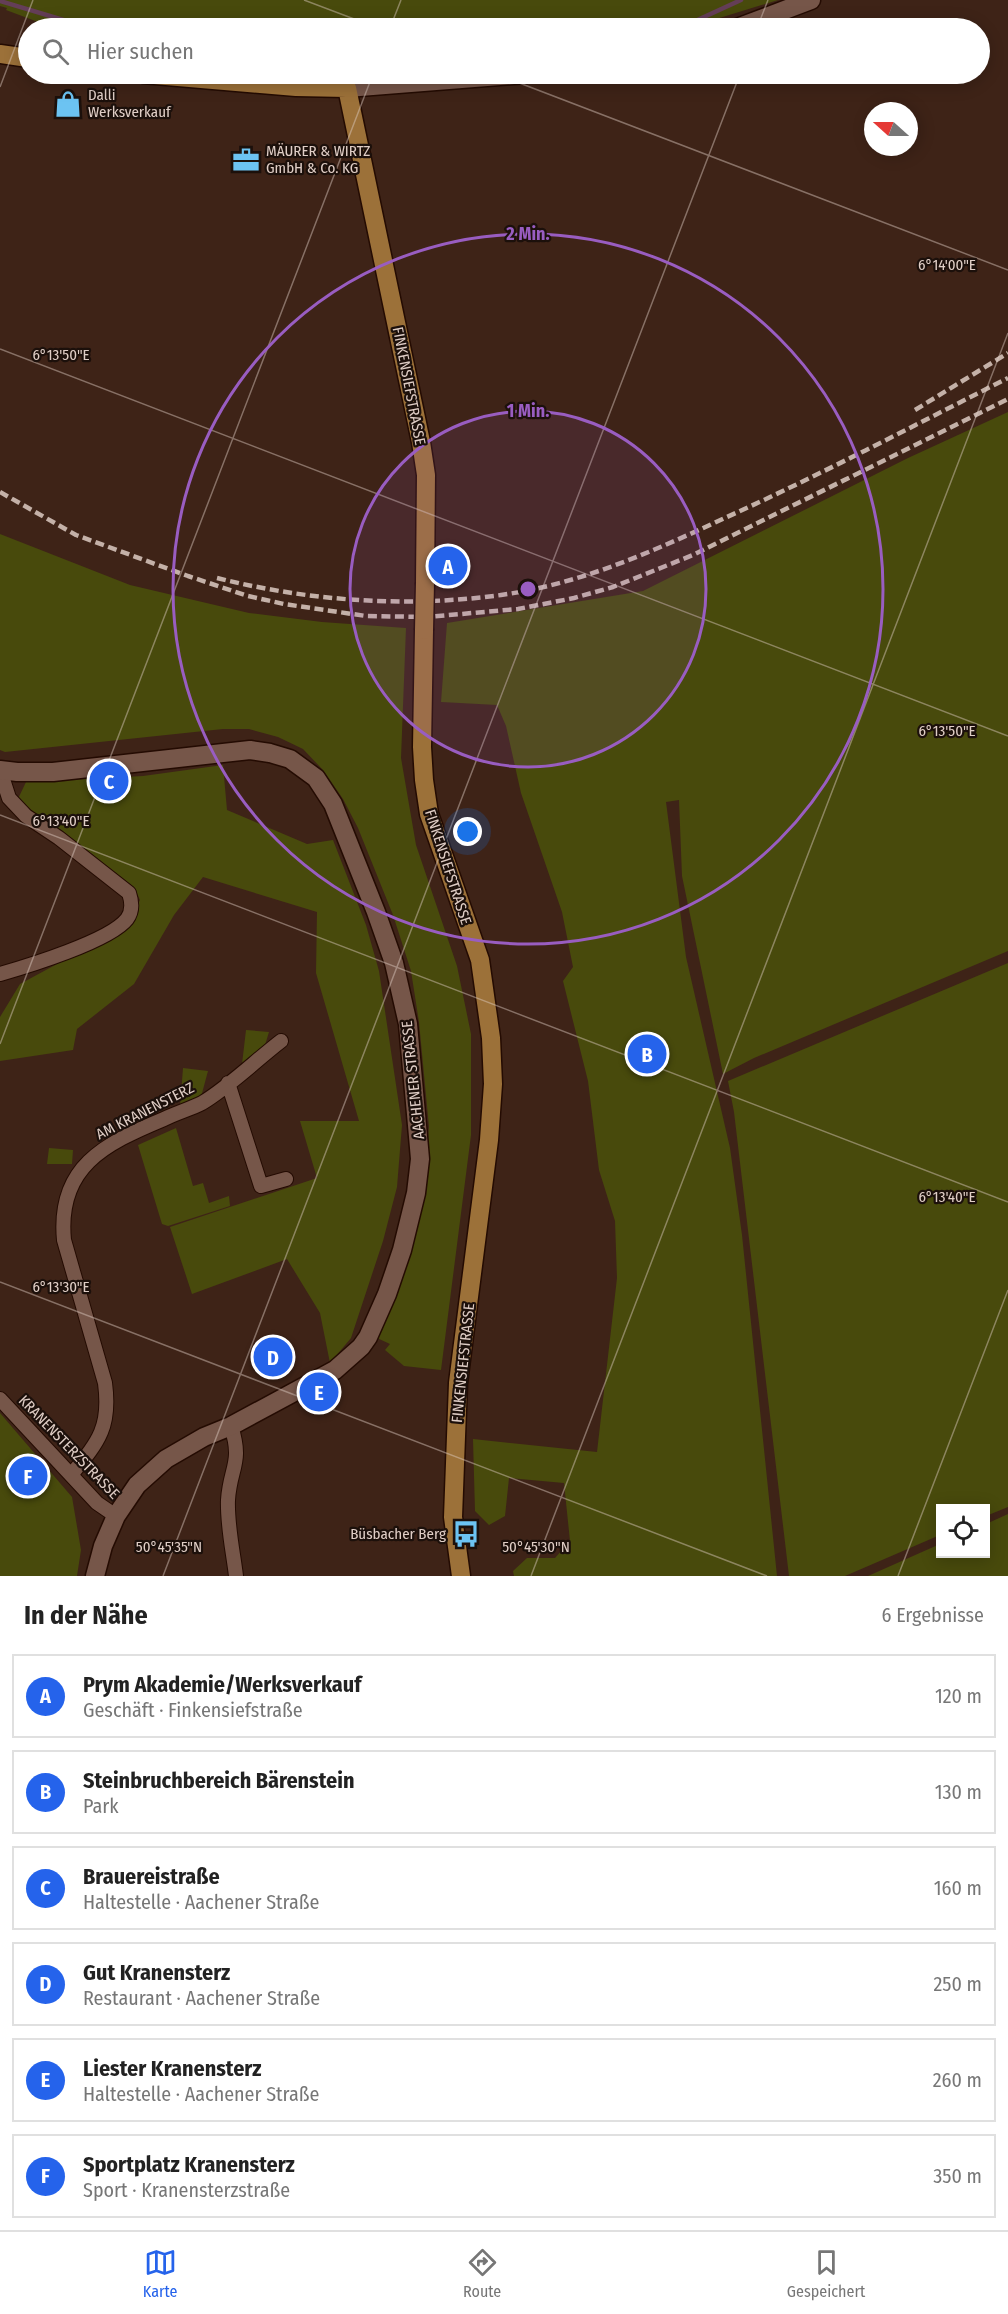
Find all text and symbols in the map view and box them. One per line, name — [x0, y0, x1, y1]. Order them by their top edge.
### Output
search box — [18, 18, 990, 84]
icon: search — [39, 35, 72, 68]
text: Hier suchen — [87, 38, 194, 65]
place label: Dalli Werksverkauf — [88, 86, 172, 121]
shop icon: Dalli Werksverkauf — [53, 89, 83, 119]
north arrow — [864, 102, 918, 156]
place label: MÄURER & WIRTZ GmbH & Co. KG — [266, 142, 370, 177]
office icon: MÄURER & WIRTZ GmbH & Co. KG — [231, 145, 261, 175]
text: 2 Min. — [505, 223, 550, 245]
text: 6°14'00"E — [918, 256, 976, 274]
street label: FINKENSIEFSTRASSE — [389, 325, 429, 447]
text: 6°13'50"E — [32, 346, 90, 364]
text: 1 Min. — [507, 400, 549, 422]
pin: A — [428, 544, 468, 588]
centre of rings — [518, 579, 538, 599]
text: 6°13'50"E — [918, 722, 976, 740]
pin: C — [90, 758, 128, 804]
street label: FINKENSIEFSTRASSE — [421, 807, 475, 927]
text: 6°13'40"E — [32, 812, 90, 830]
your location — [453, 817, 482, 846]
street label: AACHENER STRASSE — [398, 1020, 428, 1140]
pin: B — [628, 1032, 666, 1076]
street label: AM KRANENSTERZ — [93, 1079, 197, 1143]
text: 6°13'40"E — [918, 1188, 976, 1206]
text: 6°13'30"E — [32, 1278, 90, 1296]
street label: FINKENSIEFSTRASSE — [448, 1302, 478, 1424]
pin: D — [254, 1334, 292, 1380]
pin: E — [300, 1370, 338, 1414]
street label: KRANENSTERZSTRASSE — [15, 1391, 123, 1503]
pin: F — [9, 1454, 48, 1498]
map controls — [936, 1504, 990, 1558]
button: locate — [936, 1504, 990, 1558]
bus stop icon: Büsbacher Berg — [451, 1519, 481, 1549]
place label: Büsbacher Berg — [350, 1525, 446, 1543]
text: 50°45'35"N — [136, 1538, 202, 1556]
text: 50°45'30"N — [502, 1538, 570, 1556]
text: In der Nähe — [24, 1600, 148, 1631]
text: 6 Ergebnisse — [882, 1603, 984, 1627]
text: Prym Akademie/Werksverkauf — [83, 1671, 361, 1698]
text: A — [40, 1684, 51, 1708]
text: 120 m — [935, 1684, 982, 1708]
text: Geschäft · Finkensiefstraße — [83, 1698, 303, 1722]
text: Steinbruchbereich Bärenstein — [83, 1767, 354, 1794]
text: B — [40, 1780, 51, 1804]
text: 130 m — [935, 1780, 982, 1804]
text: Park — [83, 1794, 119, 1818]
text: Brauereistraße — [83, 1863, 220, 1890]
text: C — [40, 1876, 51, 1900]
text: 160 m — [934, 1876, 982, 1900]
text: Haltestelle · Aachener Straße — [83, 1890, 319, 1914]
text: Gut Kranensterz — [83, 1959, 230, 1986]
text: D — [40, 1972, 51, 1996]
text: 250 m — [934, 1972, 982, 1996]
text: Restaurant · Aachener Straße — [83, 1986, 320, 2010]
text: Liester Kranensterz — [83, 2055, 261, 2082]
text: E — [41, 2068, 50, 2092]
text: 260 m — [933, 2068, 982, 2092]
text: Haltestelle · Aachener Straße — [83, 2082, 319, 2106]
text: Sportplatz Kranensterz — [83, 2151, 295, 2178]
text: F — [41, 2164, 50, 2188]
text: 350 m — [933, 2164, 982, 2188]
text: Sport · Kranensterzstraße — [83, 2178, 290, 2202]
tab: Karte — [143, 2246, 177, 2301]
tab: Route — [463, 2246, 501, 2301]
tab: Gespeichert — [787, 2246, 865, 2301]

